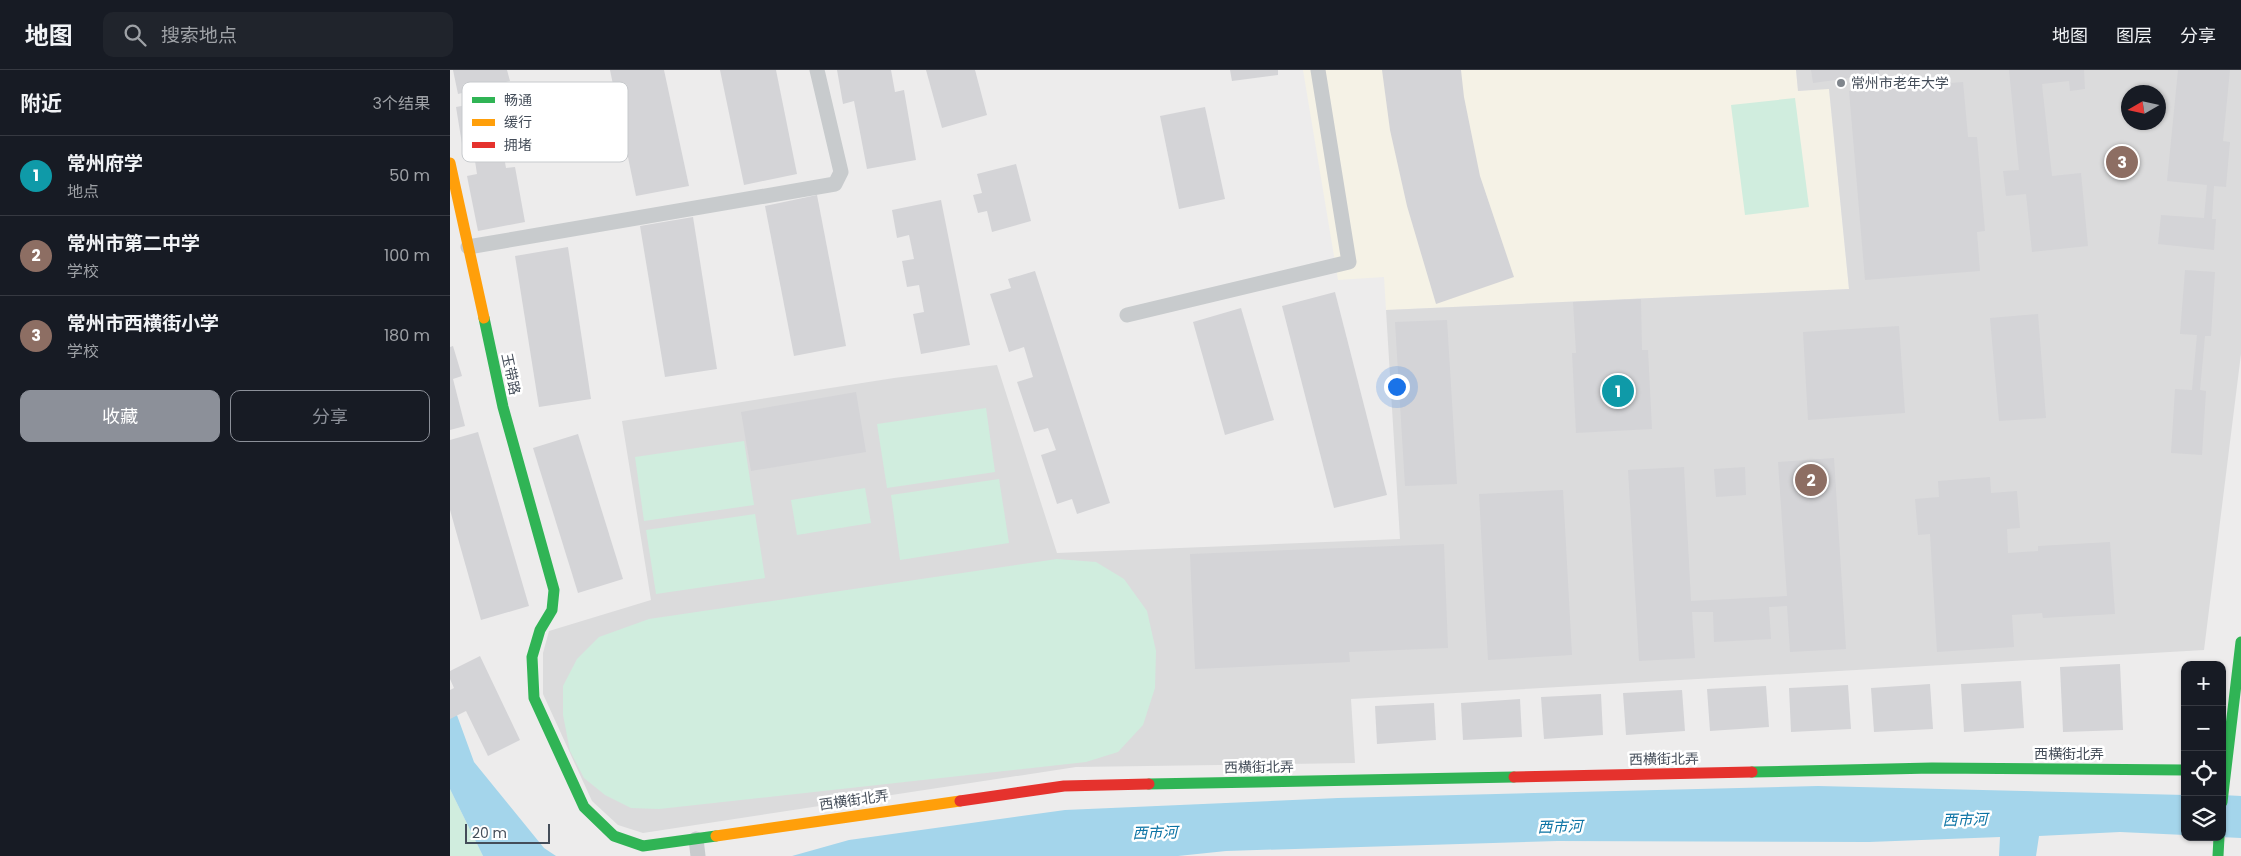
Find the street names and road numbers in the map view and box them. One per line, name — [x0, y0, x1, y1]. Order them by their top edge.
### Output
street label: 玉带路 — [497, 351, 525, 397]
street label: 西横街北弄 — [2034, 744, 2104, 764]
street label: 西横街北弄 — [1629, 748, 1699, 770]
street label: 西横街北弄 — [1224, 756, 1294, 778]
street label: 西横街北弄 — [818, 785, 890, 815]

